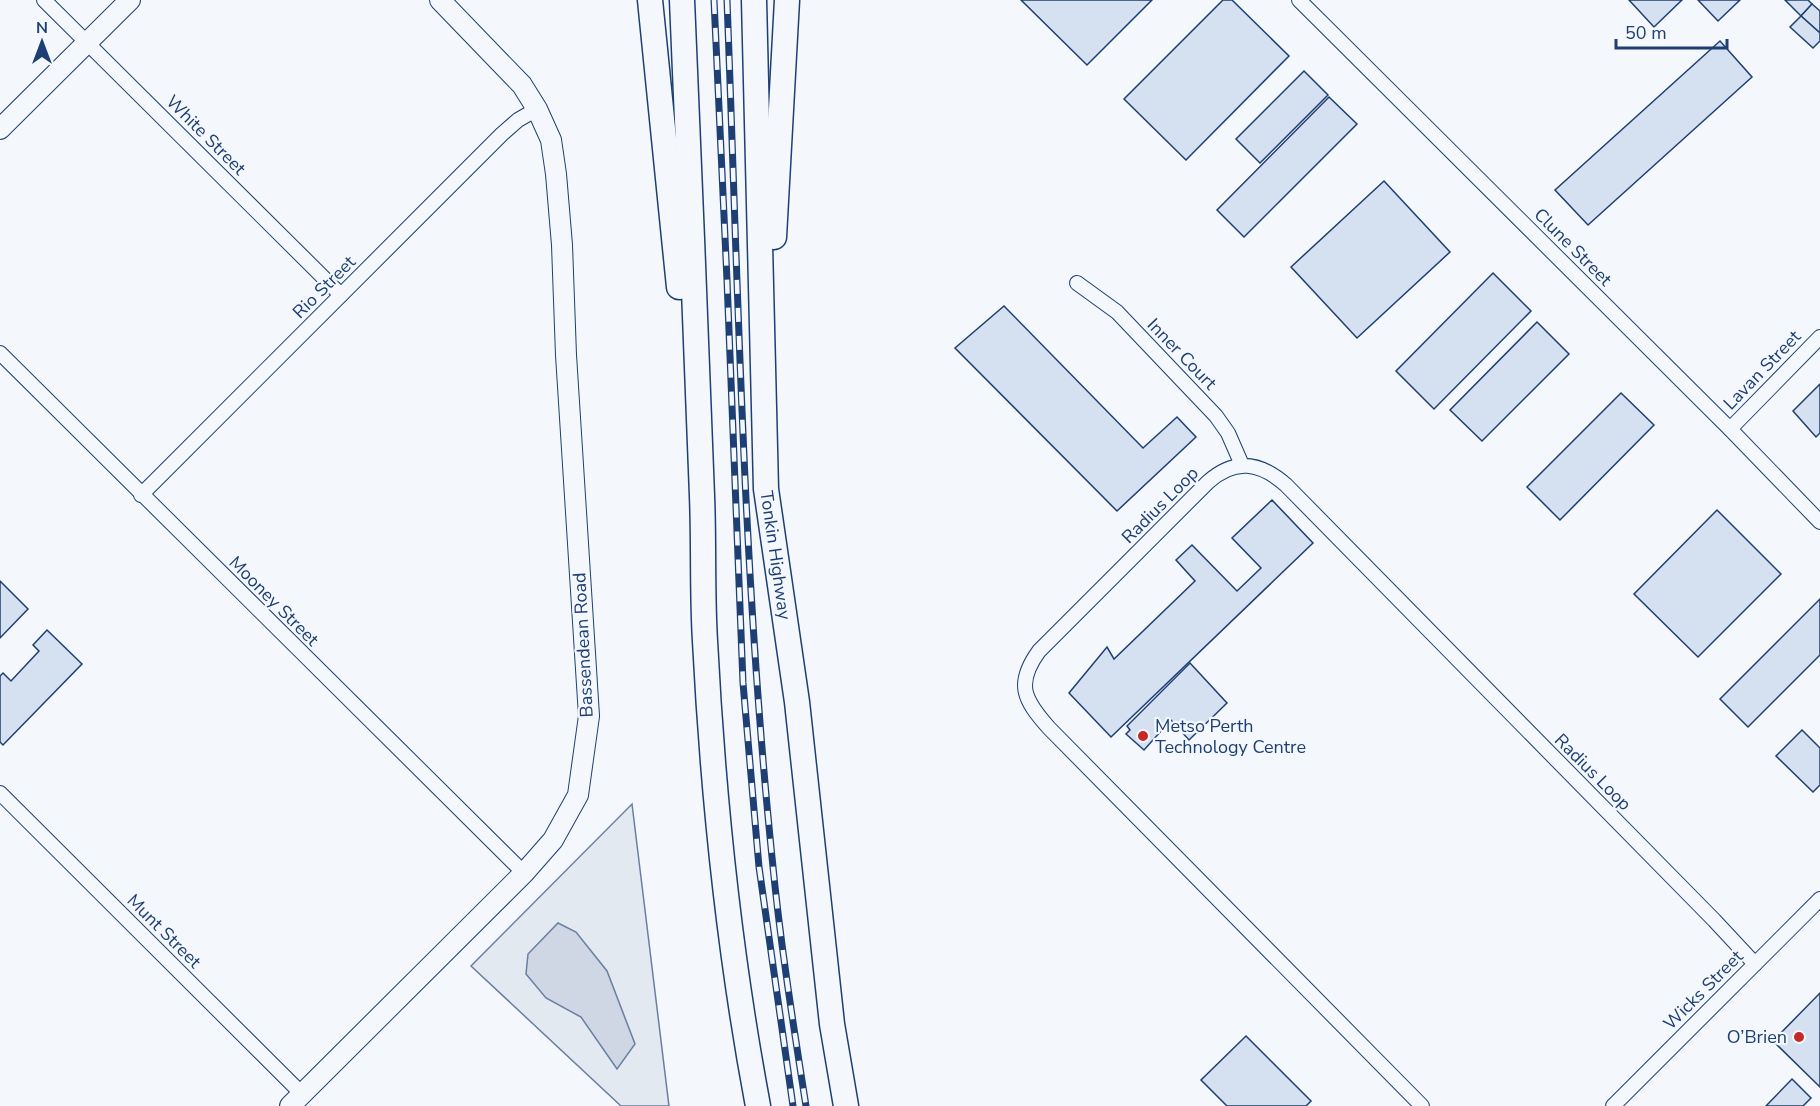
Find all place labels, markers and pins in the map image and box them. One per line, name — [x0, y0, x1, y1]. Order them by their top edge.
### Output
place label: Metso Perth Technology Centre — [1155, 714, 1306, 759]
marker: Metso Perth Technology Centre — [1136, 729, 1150, 743]
place label: O’Brien — [1727, 1025, 1787, 1049]
marker: O’Brien — [1792, 1030, 1806, 1044]

